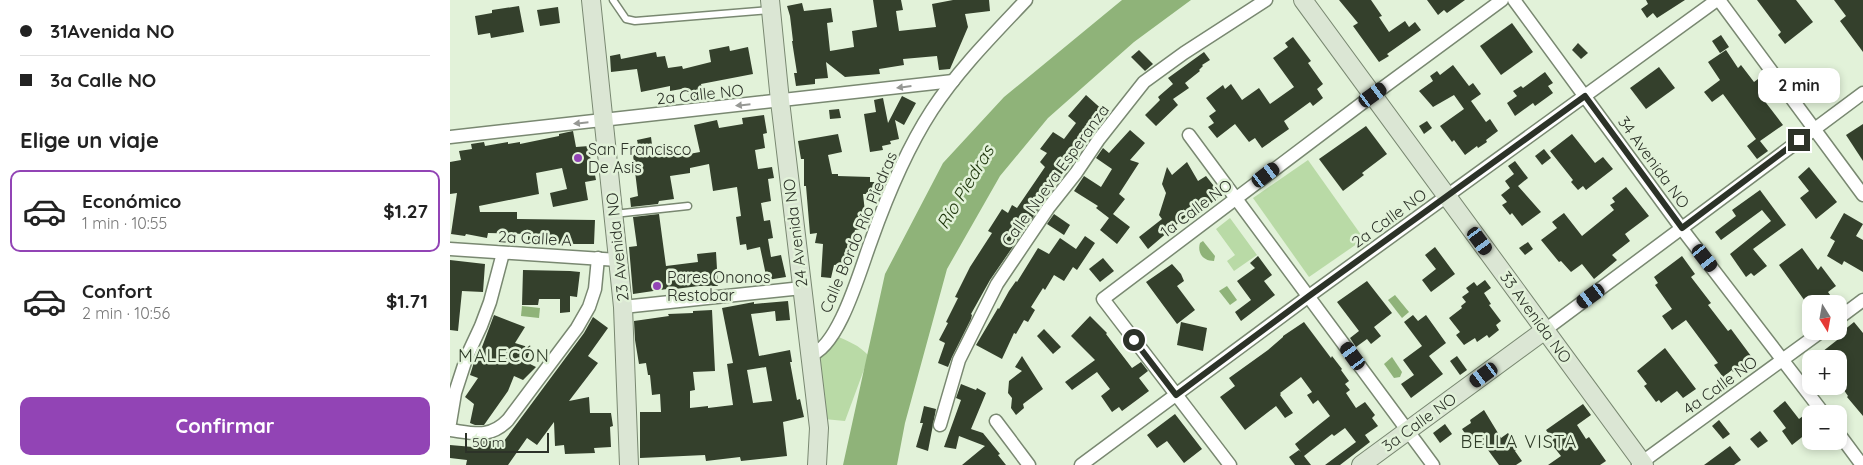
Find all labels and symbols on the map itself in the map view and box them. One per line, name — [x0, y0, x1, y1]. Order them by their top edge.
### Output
callout: 2 min — [1758, 68, 1840, 102]
street label: 2a Calle NO — [655, 79, 745, 109]
car — [1356, 80, 1389, 110]
one-way arrow — [896, 83, 912, 91]
street label: Calle Nueva Esperanza — [997, 100, 1113, 250]
one-way arrow — [735, 101, 751, 109]
street label: 34 Avenida NO — [1614, 112, 1694, 212]
one-way arrow — [573, 119, 589, 127]
route end — [1788, 129, 1810, 151]
place label: San Francisco De Asis — [588, 139, 691, 177]
water label: Río Piedras — [931, 140, 1000, 233]
street label: Calle Bordo Río Piedras — [815, 148, 901, 316]
marker: San Francisco De Asis — [572, 152, 584, 164]
car — [1249, 160, 1282, 190]
street label: 1a Calle NO — [1156, 175, 1236, 241]
street label: 24 Avenida NO — [778, 178, 812, 288]
street label: 2a Calle NO — [1348, 184, 1430, 252]
street label: 23 Avenida NO — [601, 192, 633, 302]
car — [1465, 224, 1494, 258]
street label: 2a Calle A — [498, 226, 572, 250]
car — [1689, 242, 1720, 274]
place label: Pares Ononos Restobar — [667, 267, 770, 305]
street label: 33 Avenida NO — [1496, 267, 1576, 367]
marker: Pares Ononos Restobar — [651, 280, 663, 292]
car — [1574, 281, 1607, 311]
north arrow — [1802, 295, 1848, 340]
route start — [1123, 329, 1145, 351]
car — [1338, 339, 1367, 373]
district label: MALECÓN — [458, 344, 550, 367]
street label: 4a Calle NO — [1679, 351, 1761, 419]
car — [1467, 360, 1500, 390]
street label: 3a Calle NO — [1378, 388, 1460, 456]
scale bar — [465, 430, 549, 453]
district label: BELLA VISTA — [1461, 430, 1577, 453]

